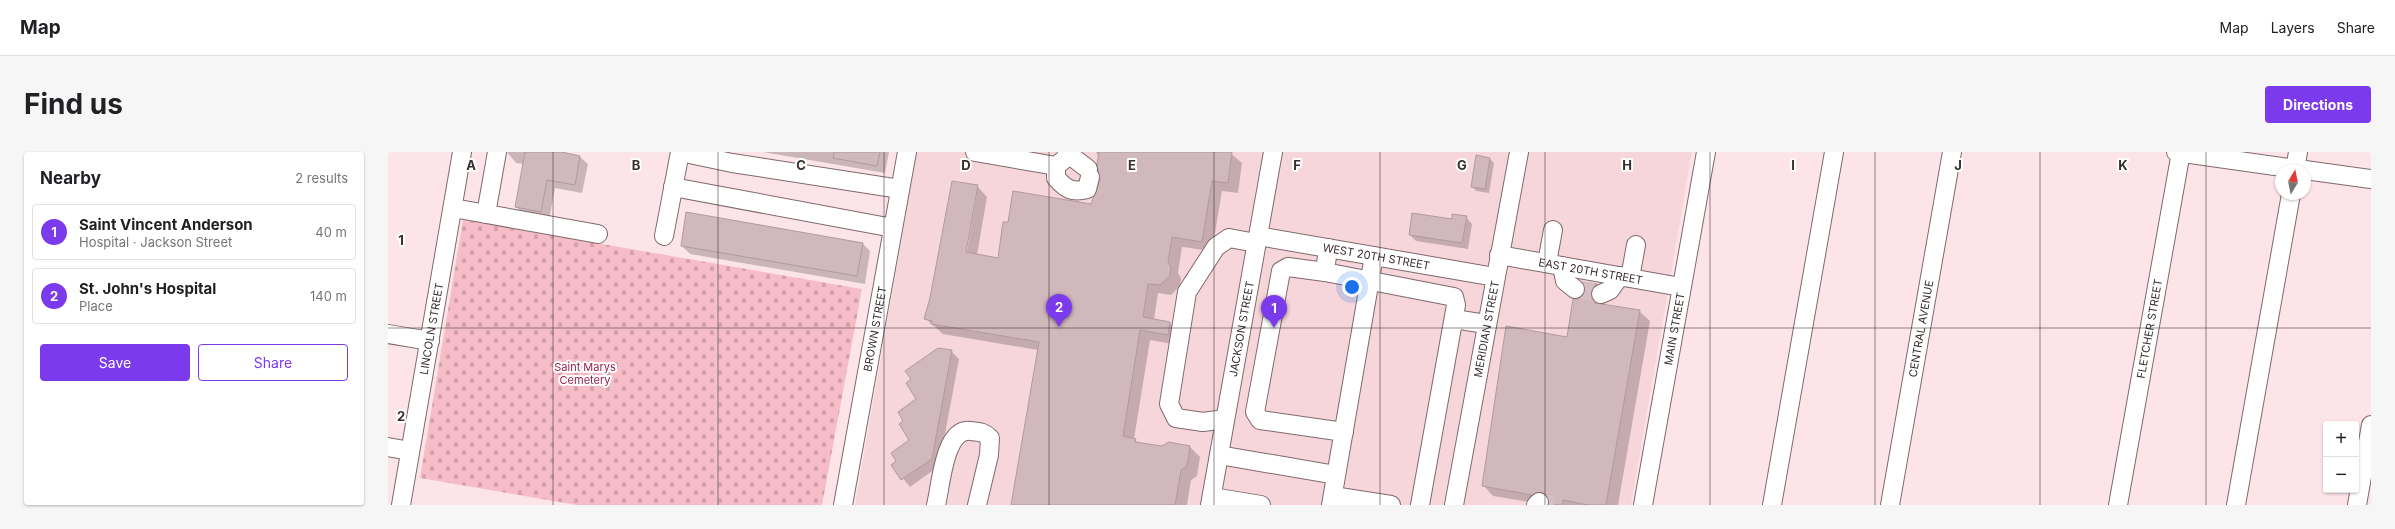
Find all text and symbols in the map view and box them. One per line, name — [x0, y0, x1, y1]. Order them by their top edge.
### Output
text: Map — [20, 16, 61, 39]
text: Map — [2220, 19, 2249, 36]
text: Layers — [2271, 19, 2315, 36]
text: Share — [2337, 19, 2375, 36]
button: Directions — [2265, 86, 2371, 123]
text: Find us — [24, 87, 123, 121]
text: A — [466, 157, 476, 173]
text: B — [632, 157, 641, 173]
text: C — [796, 157, 806, 173]
text: D — [961, 157, 971, 173]
text: E — [1128, 157, 1136, 173]
text: F — [1293, 157, 1301, 173]
text: G — [1457, 157, 1467, 173]
text: H — [1622, 157, 1632, 173]
text: I — [1791, 157, 1795, 173]
text: J — [1954, 157, 1962, 173]
text: K — [2118, 157, 2128, 173]
north arrow — [2275, 164, 2311, 200]
text: Nearby — [40, 168, 101, 188]
text: 2 results — [295, 170, 348, 186]
text: Saint Vincent Anderson — [79, 215, 253, 234]
text: 1 — [51, 224, 57, 240]
text: 40 m — [315, 224, 347, 240]
text: 1 — [398, 232, 404, 248]
text: Hospital · Jackson Street — [79, 234, 232, 250]
street label: WEST 20TH STREET — [1322, 240, 1431, 273]
street label: EAST 20TH STREET — [1538, 255, 1644, 287]
your location — [1342, 277, 1362, 297]
street label: FLETCHER STREET — [2134, 278, 2165, 380]
text: St. John's Hospital — [79, 279, 216, 298]
street label: MERIDIAN STREET — [1471, 279, 1502, 378]
street label: CENTRAL AVENUE — [1906, 279, 1936, 378]
street label: JACKSON STREET — [1226, 280, 1257, 378]
street label: LINCOLN STREET — [417, 281, 446, 376]
street label: BROWN STREET — [860, 285, 890, 373]
text: 2 — [50, 288, 58, 304]
text: 140 m — [310, 288, 347, 304]
street label: MAIN STREET — [1661, 291, 1688, 366]
pin: 2 — [1046, 294, 1072, 327]
pin: 1 — [1261, 295, 1287, 328]
text: Place — [79, 298, 113, 314]
button: Save — [40, 344, 190, 381]
button: Share — [198, 344, 348, 381]
park label: Saint Marys Cemetery — [554, 360, 616, 387]
text: 2 — [397, 408, 405, 424]
map controls — [2323, 421, 2359, 493]
button: + — [2323, 421, 2359, 457]
button: − — [2323, 457, 2359, 493]

